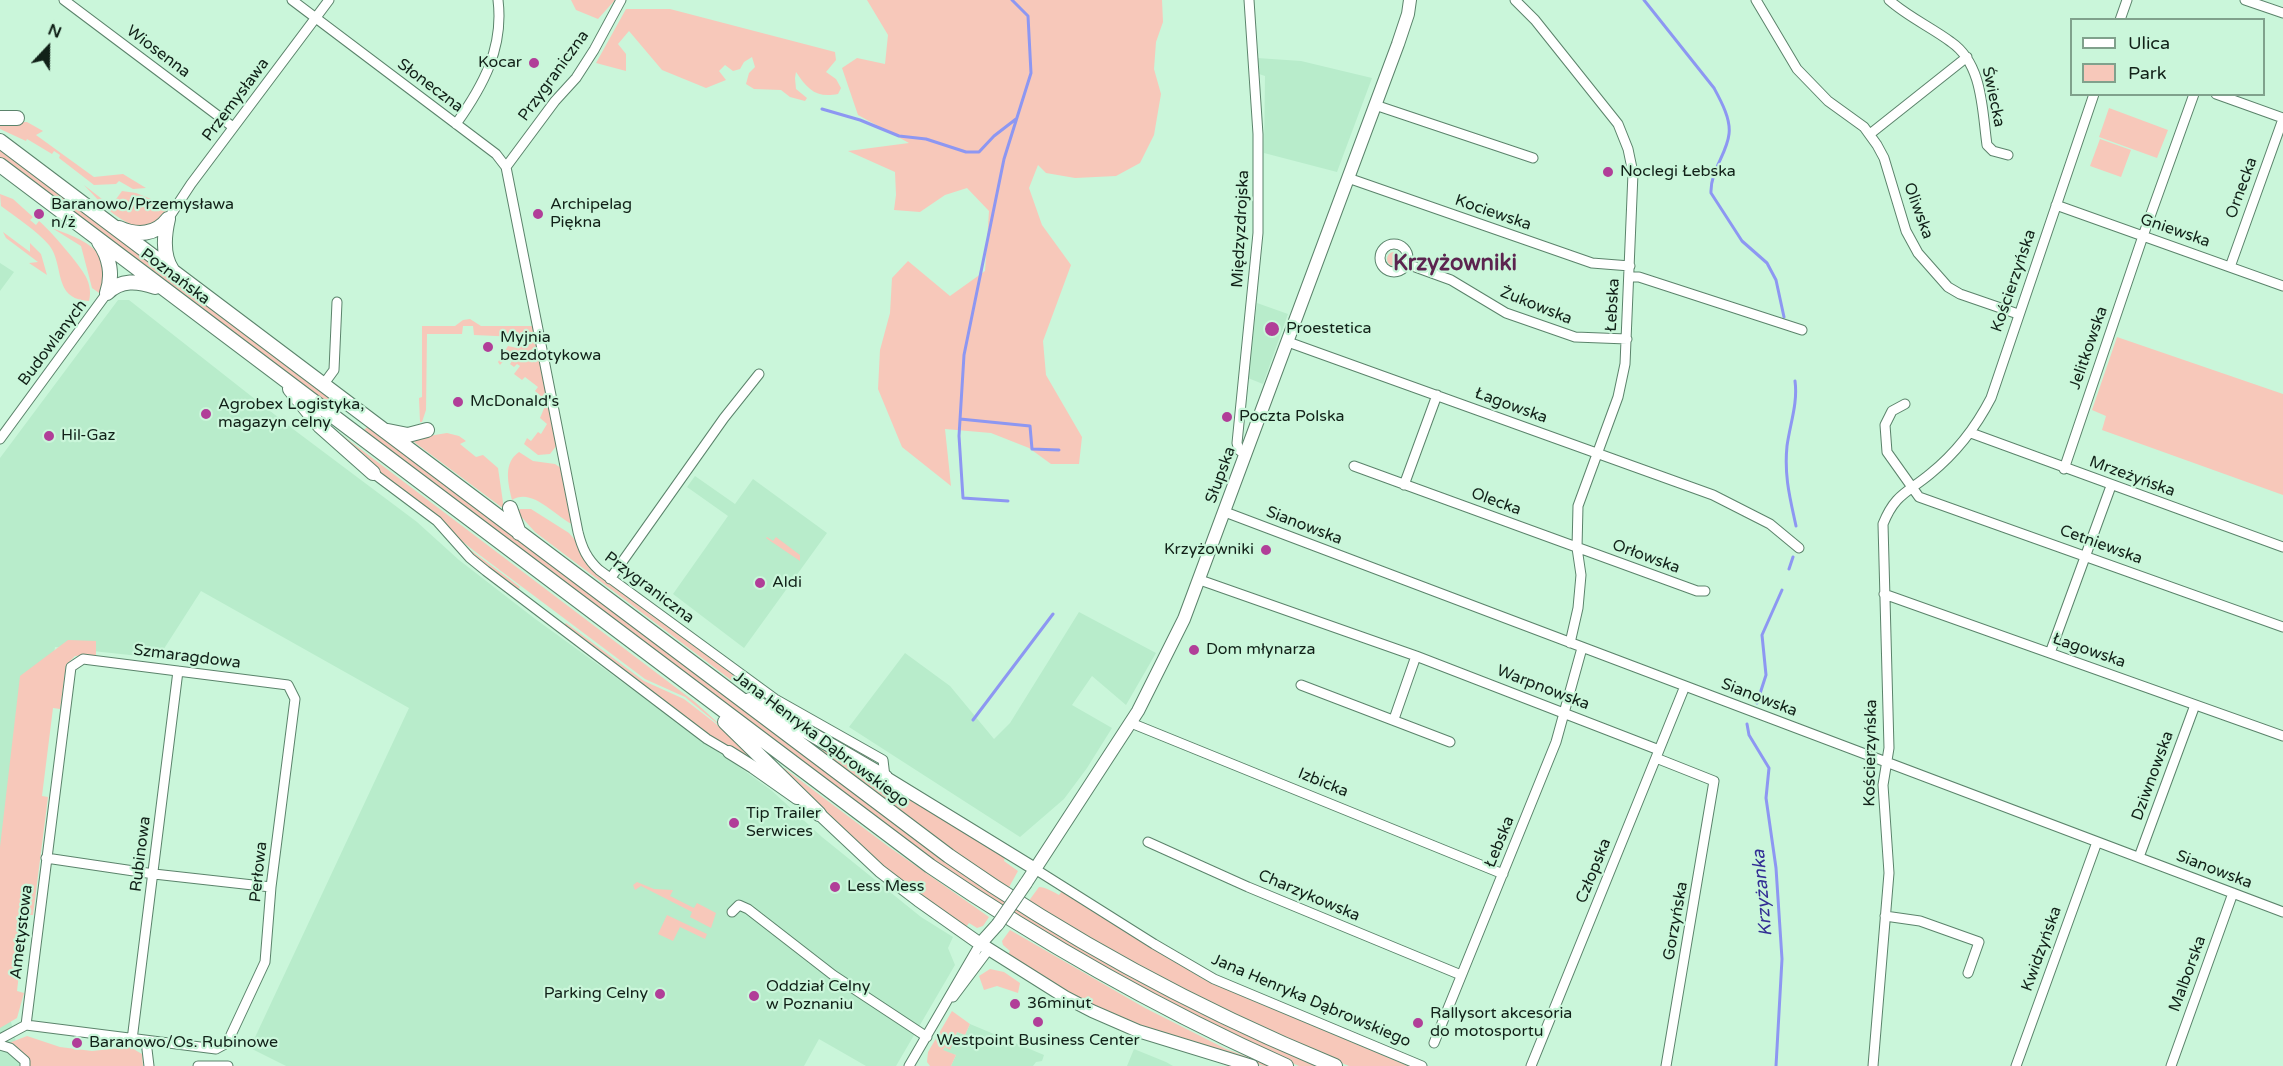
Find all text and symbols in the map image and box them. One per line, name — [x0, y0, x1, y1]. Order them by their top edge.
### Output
north arrow — [18, 18, 78, 78]
legend — [2070, 18, 2265, 96]
text: N — [45, 20, 64, 43]
street label: Wiosenna — [122, 22, 194, 82]
street label: Przygraniczna — [515, 27, 593, 125]
text: Ulica — [2128, 32, 2170, 54]
place label: Kocar — [478, 53, 522, 73]
street label: Przemysława — [198, 55, 274, 145]
street label: Słoneczna — [393, 55, 467, 117]
marker: Kocar — [527, 56, 541, 70]
text: Park — [2128, 62, 2166, 84]
street label: Świecka — [1977, 65, 2009, 129]
street label: Ornecka — [2222, 155, 2262, 221]
place label: Noclegi Łebska — [1620, 162, 1736, 182]
marker: Noclegi Łebska — [1601, 165, 1615, 179]
street label: Międzyzdrojska — [1228, 170, 1254, 288]
street label: Oliwska — [1899, 180, 1937, 242]
street label: Kociewska — [1452, 191, 1534, 235]
place label: Baranowo/Przemysława n/ż — [51, 195, 234, 233]
place label: Archipelag Piękna — [550, 195, 632, 233]
marker: Baranowo/Przemysława n/ż — [32, 207, 46, 221]
marker: Archipelag Piękna — [531, 207, 545, 221]
street label: Gniewska — [2137, 210, 2213, 252]
street label: Kościerzyńska — [1987, 227, 2041, 335]
street label: Poznańska — [137, 245, 213, 309]
district label: Krzyżowniki — [1393, 251, 1517, 277]
street label: Łebska — [1602, 278, 1624, 332]
street label: Żukowska — [1497, 283, 1575, 329]
street label: Budowlanych — [15, 296, 91, 390]
street label: Jelitkowska — [2066, 304, 2112, 392]
place label: Proestetica — [1286, 319, 1372, 339]
marker: Proestetica — [1263, 320, 1281, 338]
place label: Myjnia bezdotykowa — [500, 328, 601, 366]
marker: Myjnia bezdotykowa — [481, 340, 495, 354]
street label: Łagowska — [1472, 384, 1550, 428]
place label: McDonald's — [470, 392, 559, 412]
place label: Agrobex Logistyka, magazyn celny — [218, 395, 364, 433]
marker: McDonald's — [451, 395, 465, 409]
marker: Agrobex Logistyka, magazyn celny — [199, 407, 213, 421]
place label: Poczta Polska — [1239, 407, 1344, 427]
marker: Poczta Polska — [1220, 410, 1234, 424]
place label: Hil-Gaz — [61, 426, 116, 446]
marker: Hil-Gaz — [42, 429, 56, 443]
street label: Słupska — [1202, 444, 1240, 506]
street label: Mrzeżyńska — [2086, 453, 2178, 501]
street label: Olecka — [1468, 484, 1524, 520]
street label: Sianowska — [1263, 503, 1345, 549]
street label: Cetniewska — [2057, 521, 2145, 569]
street label: Orłowska — [1610, 536, 1682, 578]
place label: Krzyżowniki — [1164, 540, 1254, 560]
marker: Krzyżowniki — [1259, 543, 1273, 557]
street label: Przygraniczna — [600, 548, 698, 628]
place label: Aldi — [772, 573, 802, 593]
marker: Aldi — [753, 576, 767, 590]
street label: Łagowska — [2050, 630, 2128, 672]
place label: Dom młynarza — [1206, 640, 1316, 660]
street label: Szmaragdowa — [132, 641, 242, 673]
marker: Dom młynarza — [1187, 643, 1201, 657]
street label: Warpnowska — [1494, 661, 1592, 715]
street label: Jana Henryka Dąbrowskiego — [729, 668, 913, 812]
street label: Sianowska — [1718, 675, 1800, 721]
street label: Kościerzyńska — [1860, 699, 1882, 807]
street label: Dziwnowska — [2128, 729, 2178, 823]
street label: Izbicka — [1295, 764, 1351, 802]
place label: Tip Trailer Serwices — [746, 804, 821, 842]
street label: Łebska — [1481, 814, 1519, 870]
street label: Rubinowa — [127, 815, 155, 893]
marker: Tip Trailer Serwices — [727, 816, 741, 830]
street label: Człopska — [1572, 836, 1616, 906]
street label: Perłowa — [246, 841, 272, 903]
street label: Sianowska — [2173, 847, 2255, 893]
water label: Krzyżanka — [1748, 849, 1778, 937]
street label: Charzykowska — [1255, 866, 1363, 926]
place label: Less Mess — [847, 877, 924, 897]
marker: Less Mess — [828, 880, 842, 894]
street label: Gorzyńska — [1660, 880, 1692, 962]
street label: Ametystowa — [7, 884, 37, 980]
street label: Kwidzyńska — [2018, 904, 2066, 994]
street label: Malborska — [2165, 933, 2211, 1015]
street label: Jana Henryka Dąbrowskiego — [1208, 950, 1414, 1052]
place label: Oddział Celny w Poznaniu — [766, 977, 870, 1015]
place label: Parking Celny — [544, 984, 648, 1004]
marker: Parking Celny — [653, 987, 667, 1001]
marker: Oddział Celny w Poznaniu — [747, 989, 761, 1003]
place label: 36minut — [1027, 994, 1091, 1014]
marker: 36minut — [1008, 997, 1022, 1011]
place label: Rallysort akcesoria do motosportu — [1430, 1004, 1572, 1042]
marker: Westpoint Business Center — [1031, 1015, 1045, 1029]
marker: Rallysort akcesoria do motosportu — [1411, 1016, 1425, 1030]
place label: Westpoint Business Center — [936, 1031, 1140, 1051]
place label: Baranowo/Os. Rubinowe — [89, 1033, 278, 1053]
marker: Baranowo/Os. Rubinowe — [70, 1036, 84, 1050]

